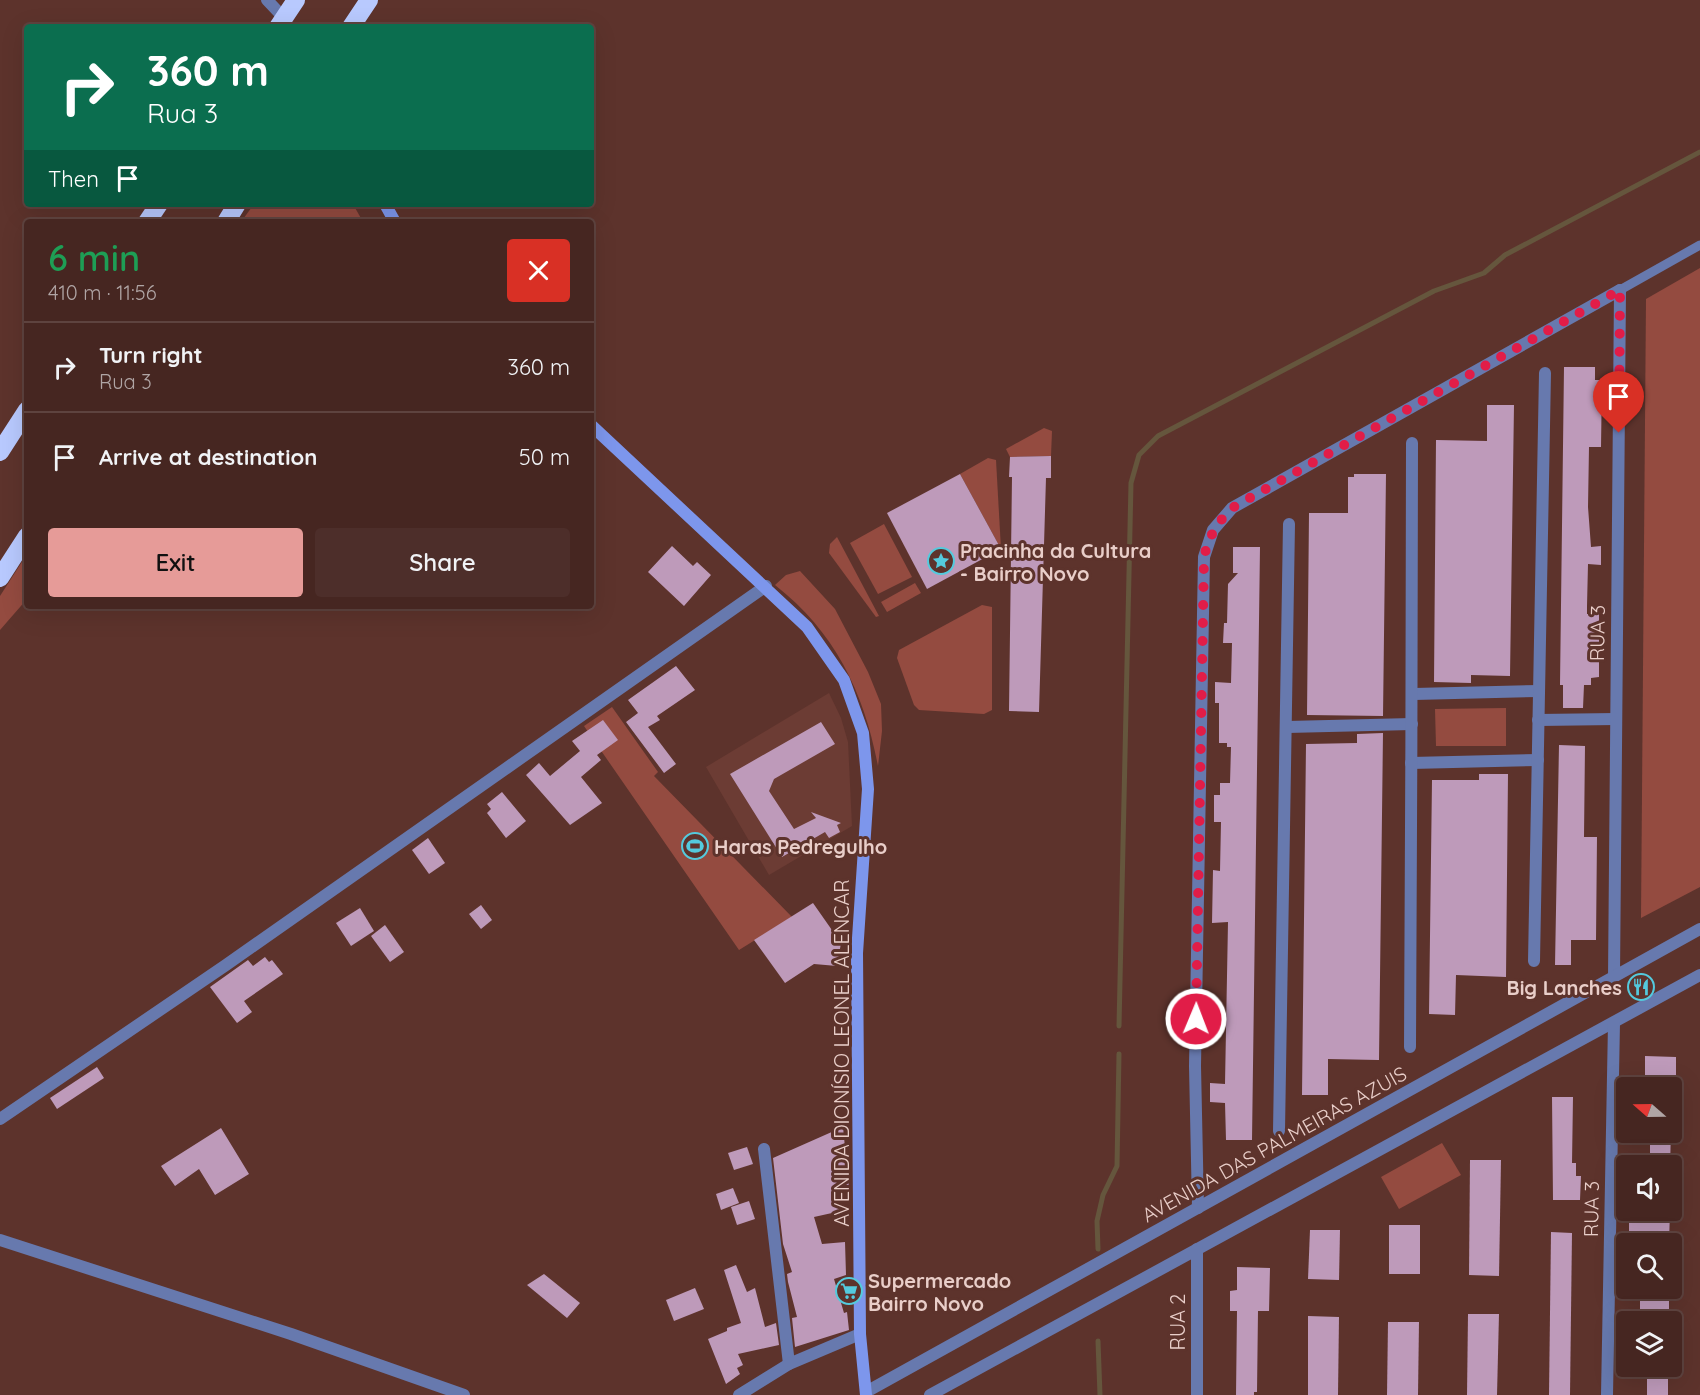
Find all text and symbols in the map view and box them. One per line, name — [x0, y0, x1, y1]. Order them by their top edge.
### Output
text: 360 m — [147, 44, 269, 97]
icon: right — [48, 48, 126, 126]
text: Rua 3 — [147, 96, 218, 130]
icon: arrive — [111, 162, 144, 195]
text: Then — [48, 165, 99, 193]
text: 6 min — [48, 235, 140, 280]
button: close — [507, 239, 570, 302]
text: 410 m · 11:56 — [48, 280, 156, 305]
text: Turn right — [99, 341, 203, 369]
icon: right — [48, 351, 81, 384]
text: 360 m — [507, 353, 570, 381]
text: Rua 3 — [99, 369, 152, 394]
pin — [1593, 371, 1644, 433]
icon: arrive — [1602, 380, 1635, 413]
icon: arrive — [48, 441, 81, 474]
text: Arrive at destination — [99, 443, 317, 471]
text: 50 m — [519, 443, 570, 471]
button: Exit — [48, 528, 303, 597]
button: Share — [315, 528, 570, 597]
place label: Pracinha da Cultura - Bairro Novo — [960, 538, 1151, 586]
place icon: Pracinha da Cultura - Bairro Novo — [926, 546, 956, 576]
street label: RUA 3 — [1584, 605, 1610, 661]
sports icon: Haras Pedregulho — [680, 831, 710, 861]
place label: Haras Pedregulho — [714, 834, 887, 859]
street label: AVENIDA DIONÍSIO LEONEL ALENCAR — [829, 879, 854, 1227]
restaurant icon: Big Lanches — [1626, 972, 1656, 1002]
place label: Big Lanches — [1507, 975, 1622, 1000]
position arrow — [1164, 987, 1228, 1051]
street label: AVENIDA DAS PALMEIRAS AZUIS — [1137, 1061, 1411, 1227]
north arrow — [1616, 1077, 1682, 1143]
map controls — [1616, 1077, 1682, 1377]
button: sound — [1616, 1155, 1682, 1221]
street label: RUA 3 — [1578, 1181, 1604, 1237]
button: search — [1616, 1233, 1682, 1299]
place label: Supermercado Bairro Novo — [868, 1268, 1011, 1316]
supermarket icon: Supermercado Bairro Novo — [834, 1276, 864, 1306]
street label: RUA 2 — [1165, 1294, 1190, 1350]
button: layers — [1616, 1311, 1682, 1377]

